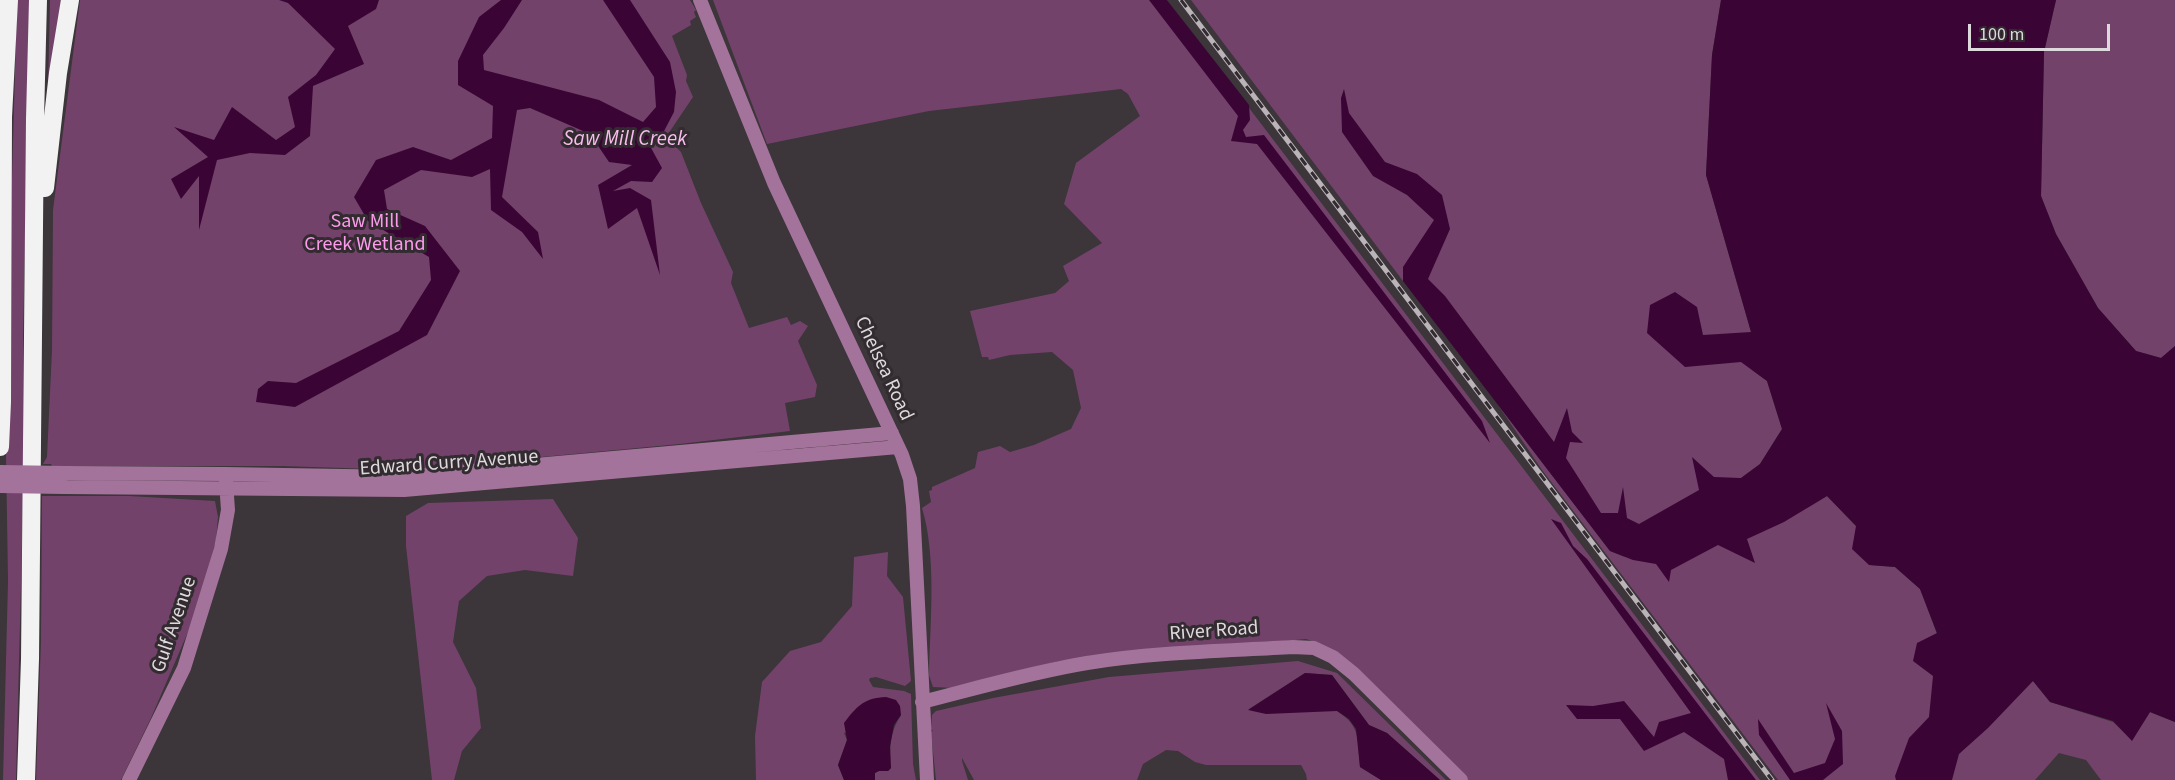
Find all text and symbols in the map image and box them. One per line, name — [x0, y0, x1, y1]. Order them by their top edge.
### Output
scale bar — [1971, 12, 2114, 50]
text: 100 m — [1979, 22, 2024, 47]
water label: Saw Mill Creek — [563, 127, 687, 153]
park label: Saw Mill Creek Wetland — [304, 211, 426, 258]
street label: Chelsea Road — [848, 313, 918, 425]
street label: Edward Curry Avenue — [359, 446, 539, 482]
street label: Gulf Avenue — [147, 574, 203, 676]
street label: River Road — [1169, 617, 1259, 647]

